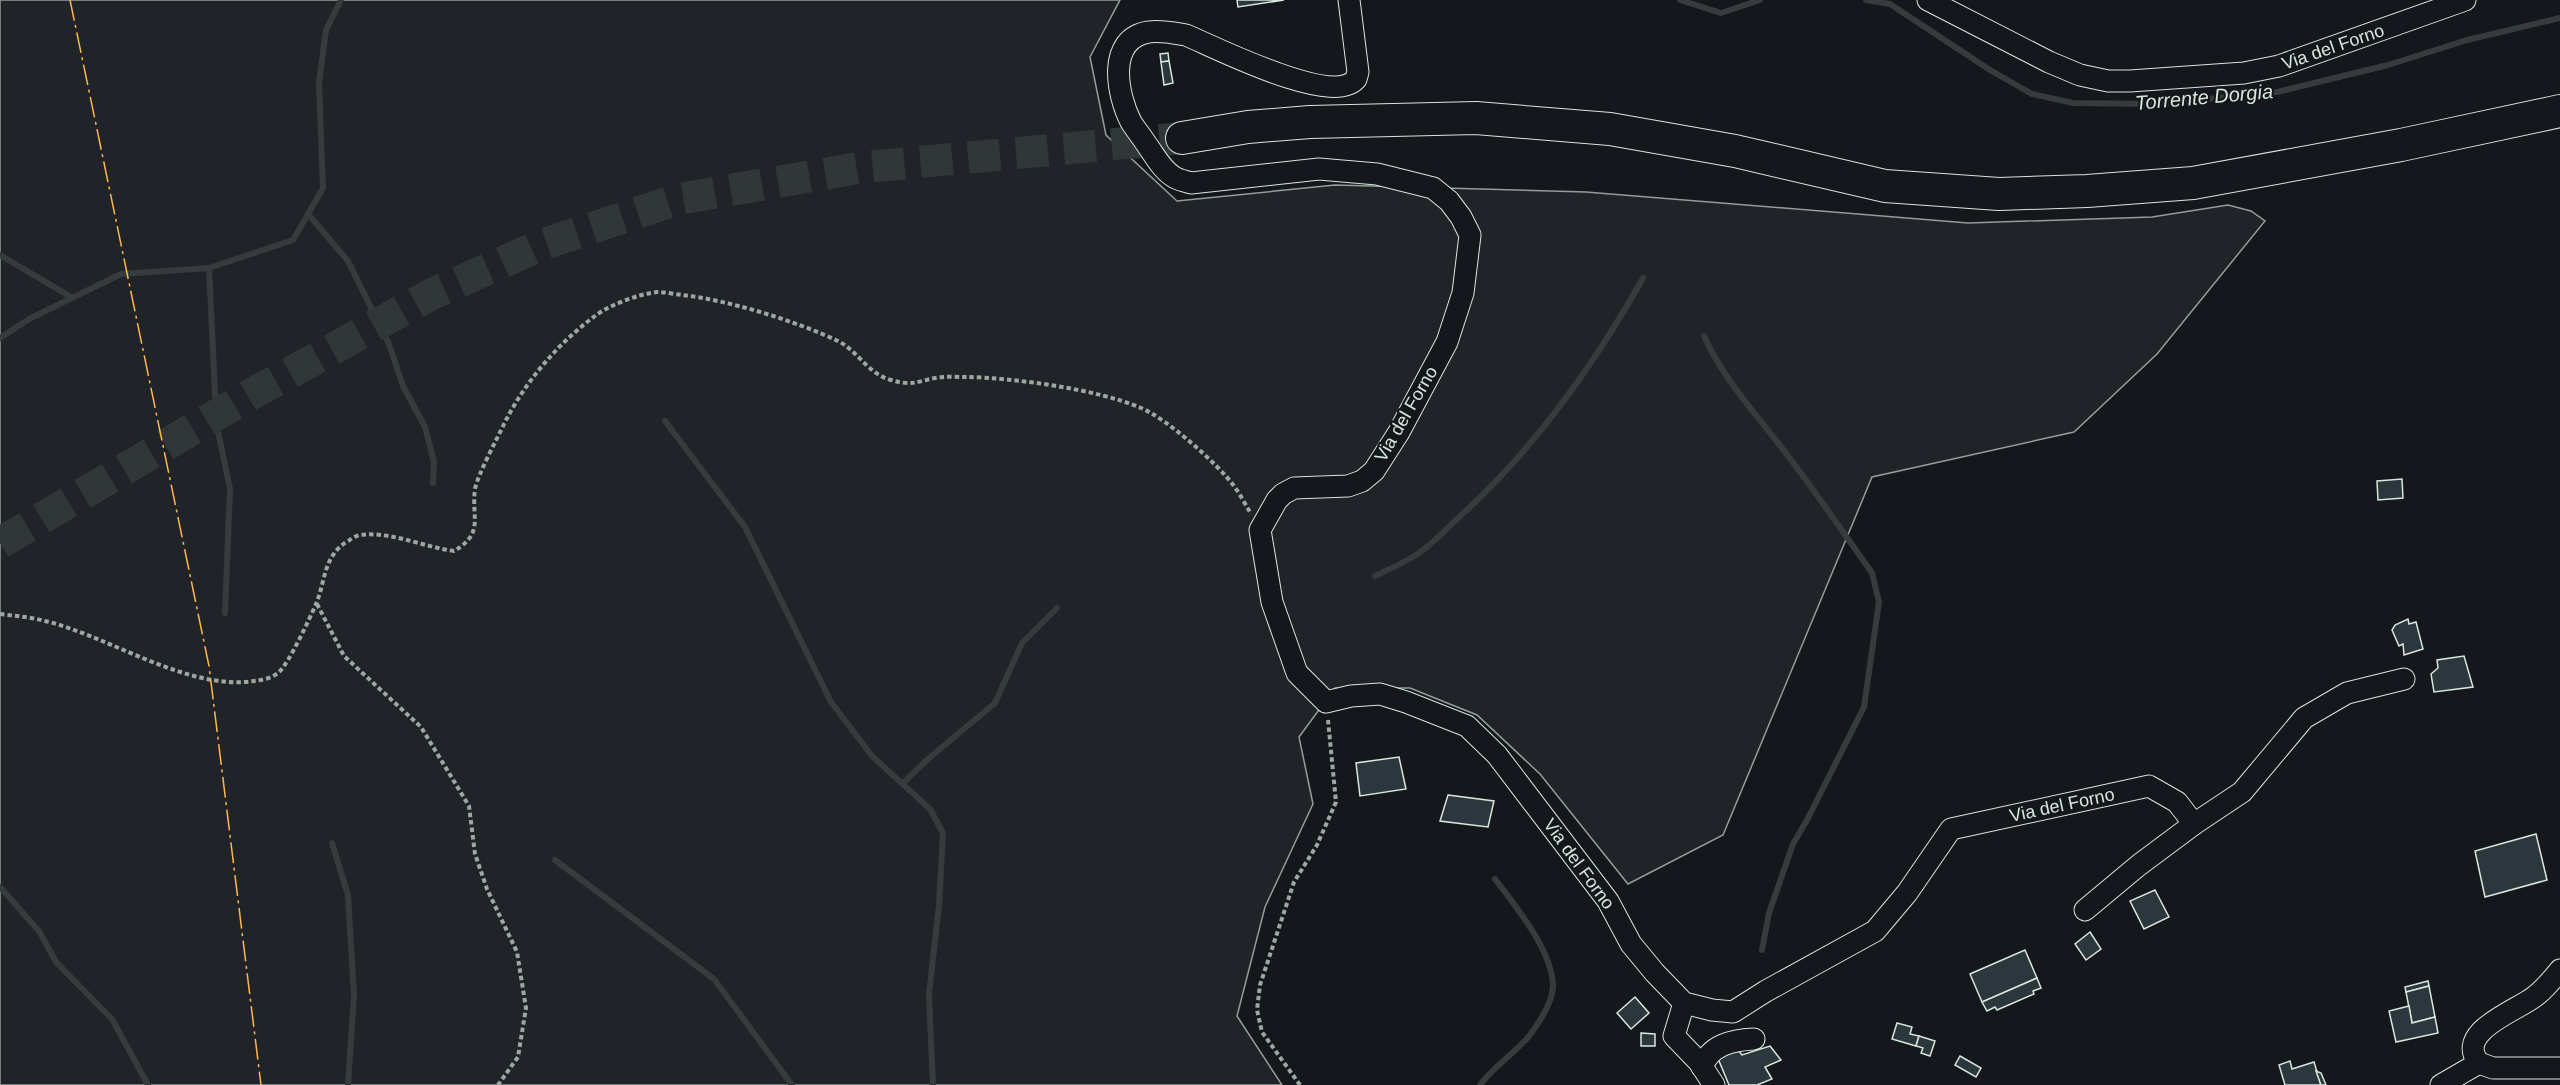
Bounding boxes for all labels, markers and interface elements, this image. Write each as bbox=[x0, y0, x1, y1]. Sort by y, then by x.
street label: Via del Forno bbox=[2279, 20, 2387, 74]
water label: Torrente Dorgia bbox=[2134, 80, 2274, 114]
street label: Via del Forno bbox=[1371, 363, 1441, 465]
street label: Via del Forno bbox=[2008, 784, 2116, 826]
street label: Via del Forno bbox=[1540, 815, 1618, 913]

